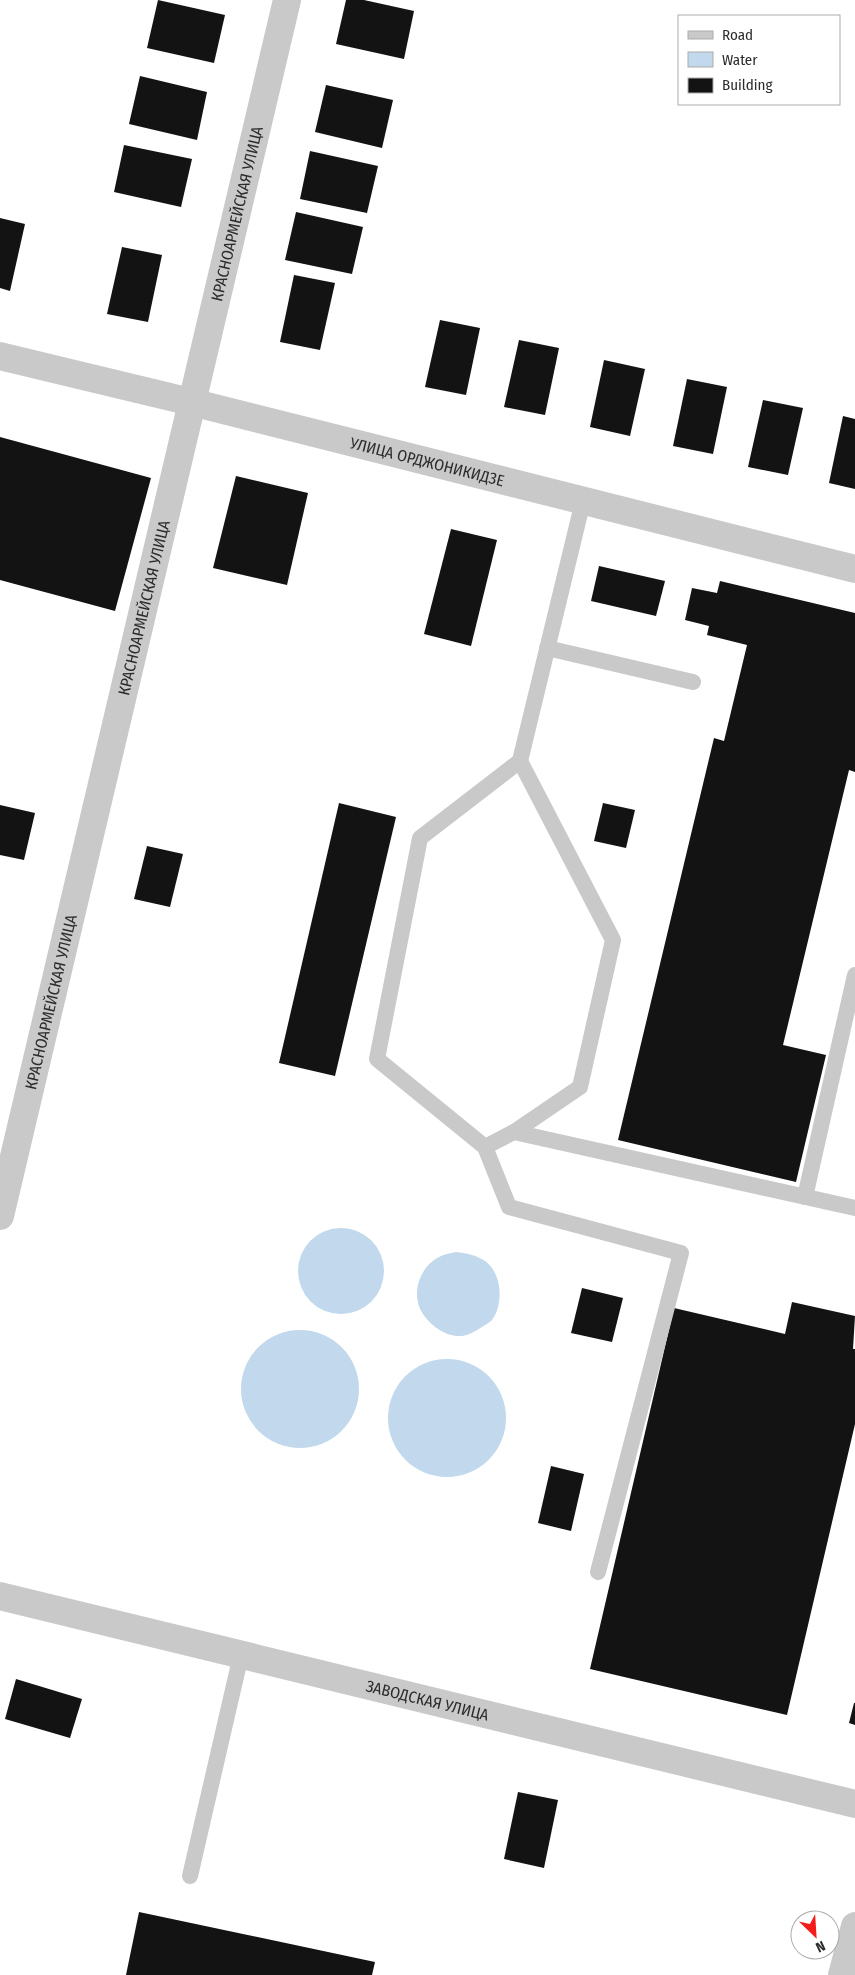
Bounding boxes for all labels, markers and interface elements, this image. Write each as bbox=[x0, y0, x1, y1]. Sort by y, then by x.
legend bbox=[678, 15, 840, 105]
text: Road bbox=[722, 26, 753, 44]
text: Water bbox=[722, 51, 758, 69]
text: Building bbox=[722, 76, 773, 94]
street label: КРАСНОАРМЕЙСКАЯ УЛИЦА bbox=[207, 124, 267, 303]
street label: УЛИЦА ОРДЖОНИКИДЗЕ bbox=[347, 433, 506, 490]
street label: КРАСНОАРМЕЙСКАЯ УЛИЦА bbox=[114, 518, 174, 697]
street label: КРАСНОАРМЕЙСКАЯ УЛИЦА bbox=[21, 912, 81, 1091]
street label: ЗАВОДСКАЯ УЛИЦА bbox=[364, 1676, 491, 1725]
north arrow bbox=[790, 1910, 840, 1960]
text: N bbox=[813, 1937, 828, 1956]

